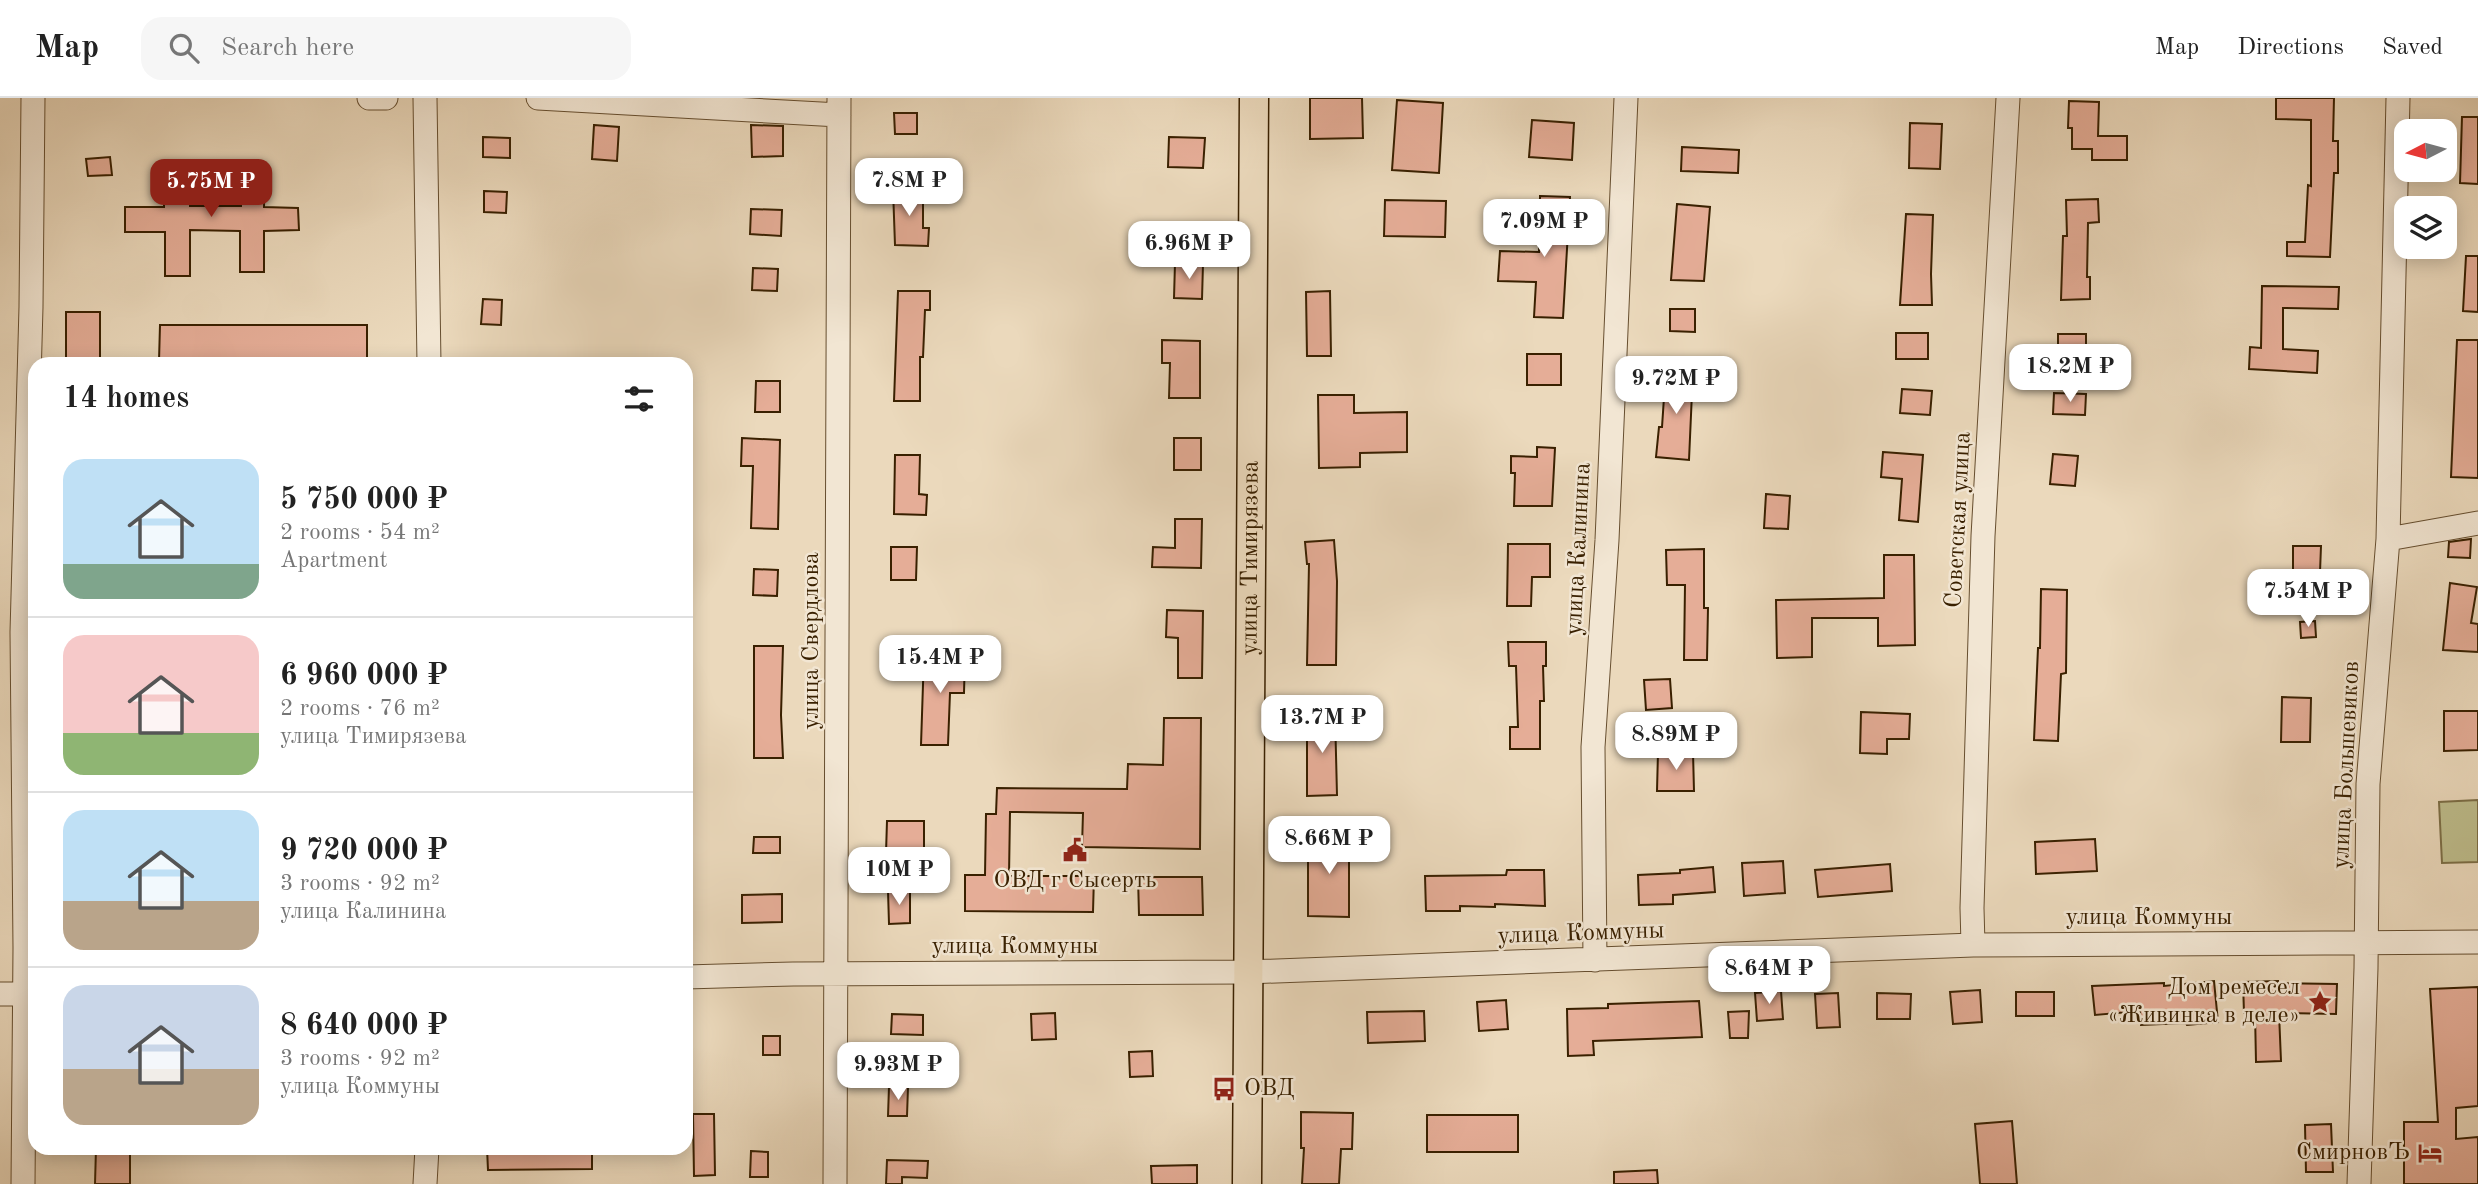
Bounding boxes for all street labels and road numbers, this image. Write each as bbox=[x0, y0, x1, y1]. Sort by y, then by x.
street label: Советская улица bbox=[1942, 431, 1976, 609]
street label: улица Тимирязева bbox=[1238, 460, 1264, 655]
street label: улица Калинина bbox=[1562, 462, 1596, 636]
street label: улица Свердлова bbox=[800, 552, 824, 730]
street label: улица Большевиков bbox=[2330, 660, 2364, 870]
street label: улица Коммуны bbox=[2066, 906, 2232, 930]
street label: улица Коммуны bbox=[1497, 919, 1665, 949]
street label: улица Коммуны bbox=[932, 935, 1098, 959]

